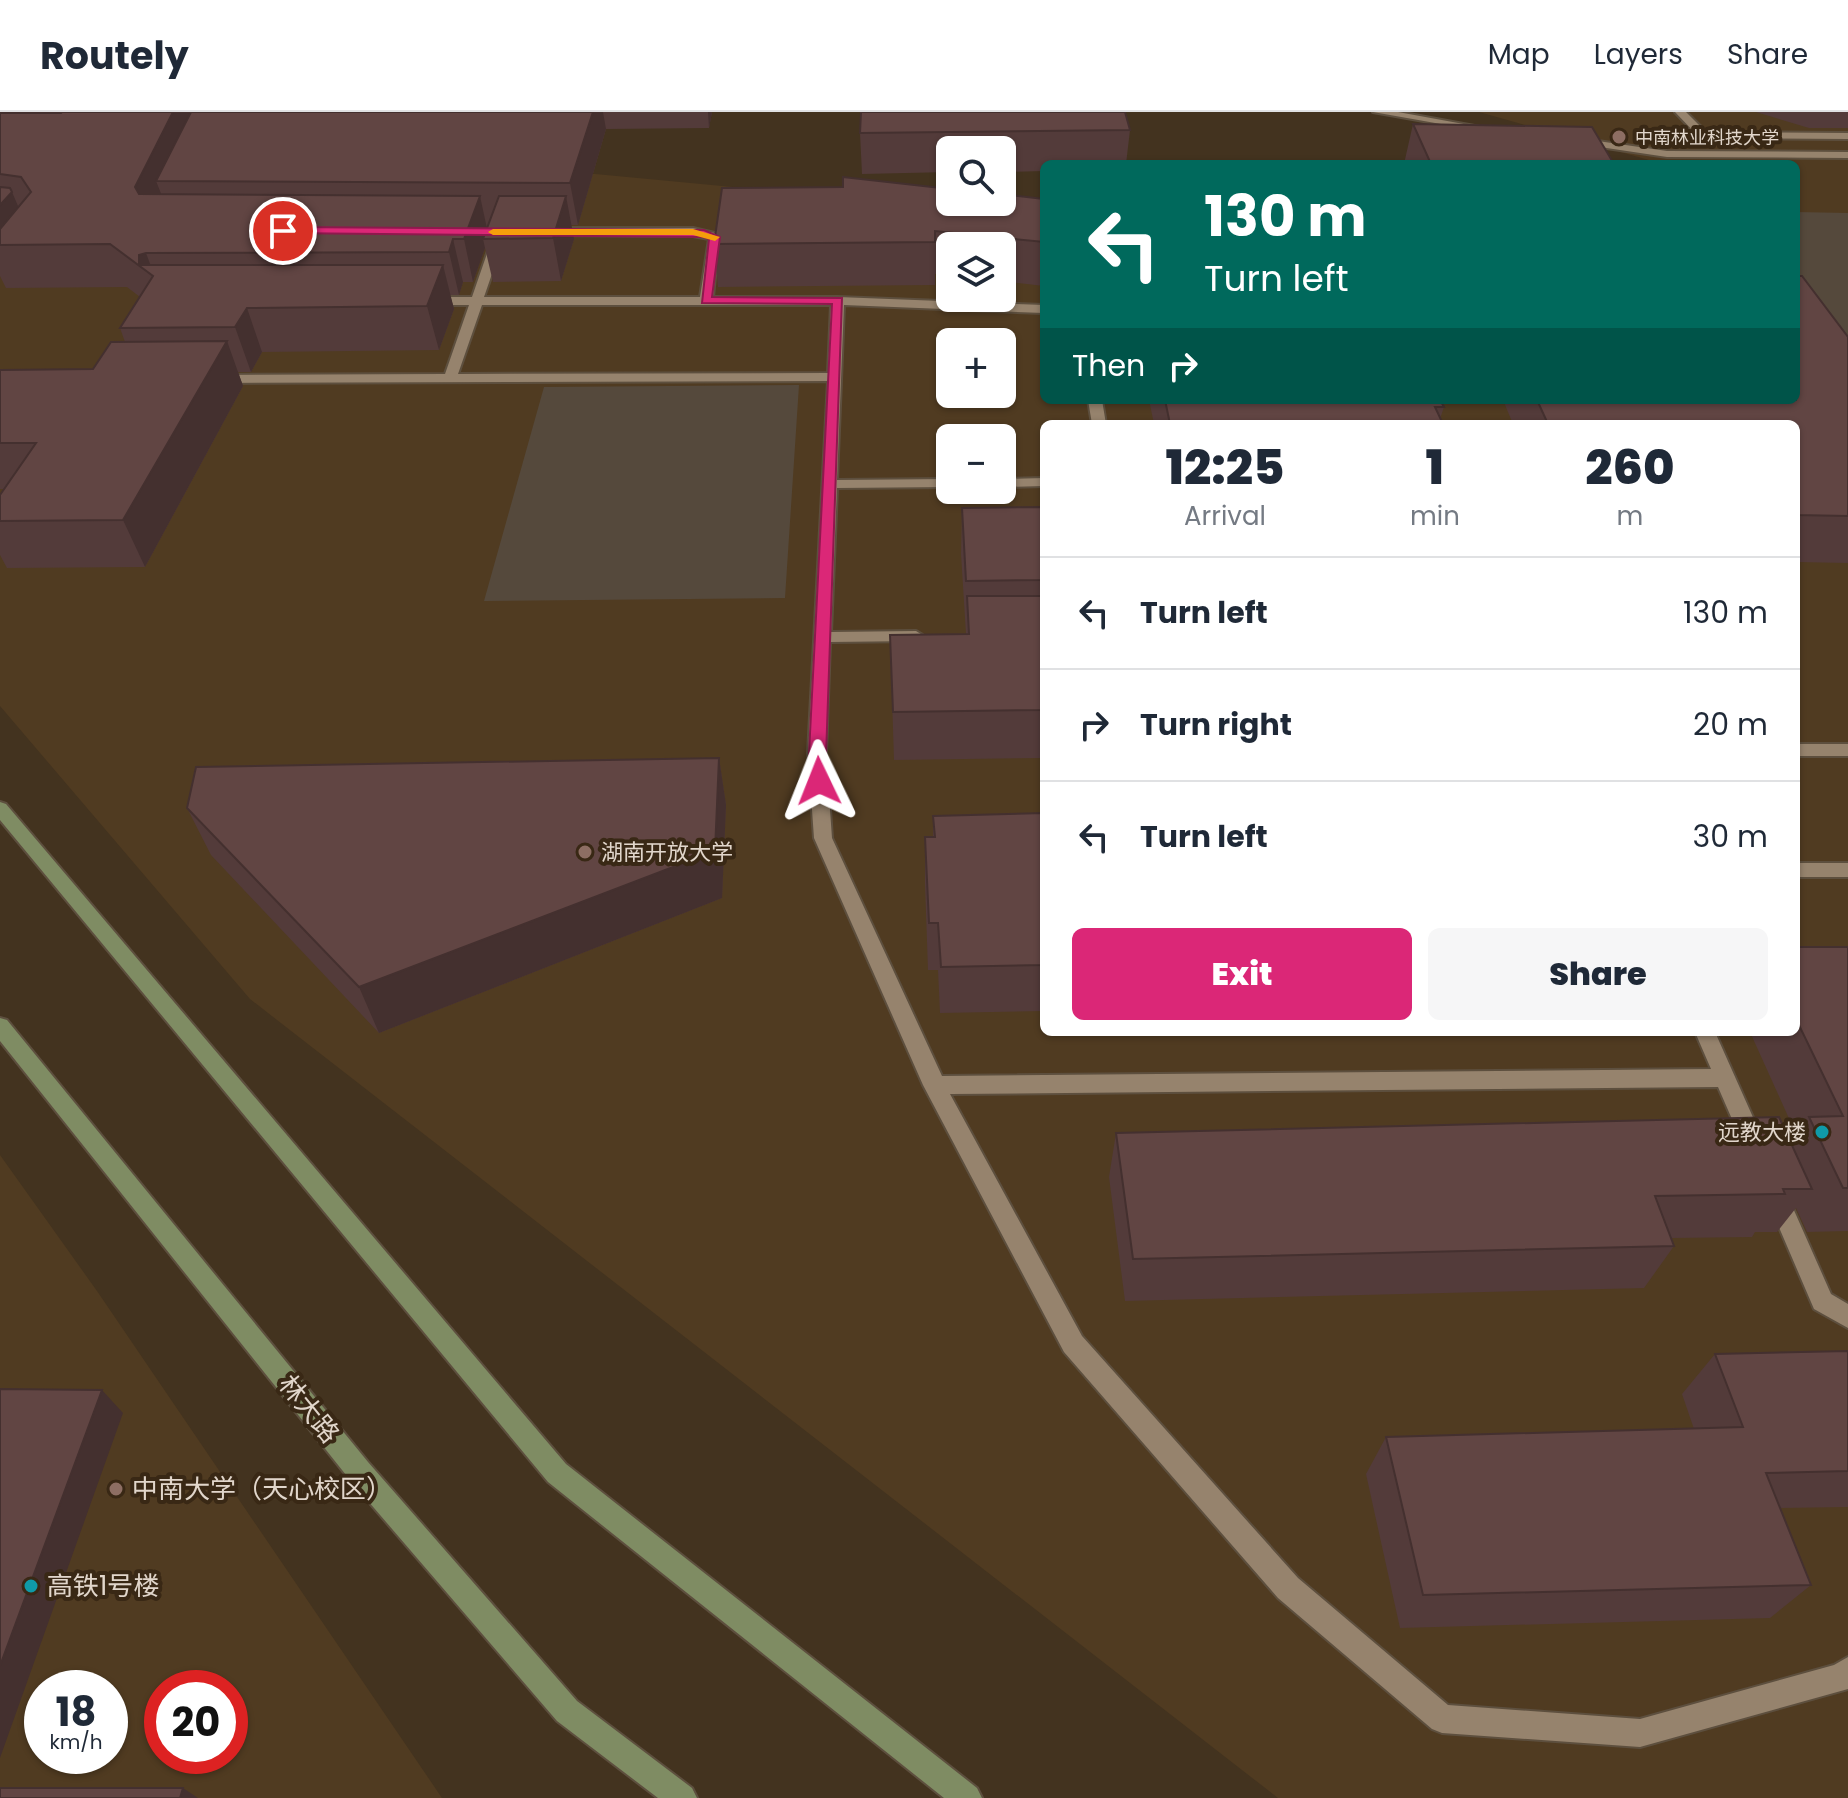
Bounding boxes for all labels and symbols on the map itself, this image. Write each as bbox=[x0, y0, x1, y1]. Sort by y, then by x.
place label: 中南林业科技大学 bbox=[1635, 125, 1779, 150]
marker: 中南林业科技大学 bbox=[1610, 128, 1628, 146]
pin bbox=[249, 197, 317, 265]
position arrow bbox=[777, 739, 861, 823]
place label: 湖南开放大学 bbox=[601, 837, 733, 868]
marker: 湖南开放大学 bbox=[576, 843, 594, 861]
place label: 远教大楼 bbox=[1718, 1117, 1806, 1148]
marker: 远教大楼 bbox=[1813, 1123, 1831, 1141]
street label: 林大路 bbox=[270, 1367, 348, 1451]
place label: 中南大学（天心校区） bbox=[132, 1471, 392, 1507]
marker: 中南大学（天心校区） bbox=[107, 1480, 125, 1498]
place label: 高铁1号楼 bbox=[47, 1568, 159, 1604]
marker: 高铁1号楼 bbox=[22, 1577, 40, 1595]
speed limit sign: 20 bbox=[144, 1670, 248, 1774]

